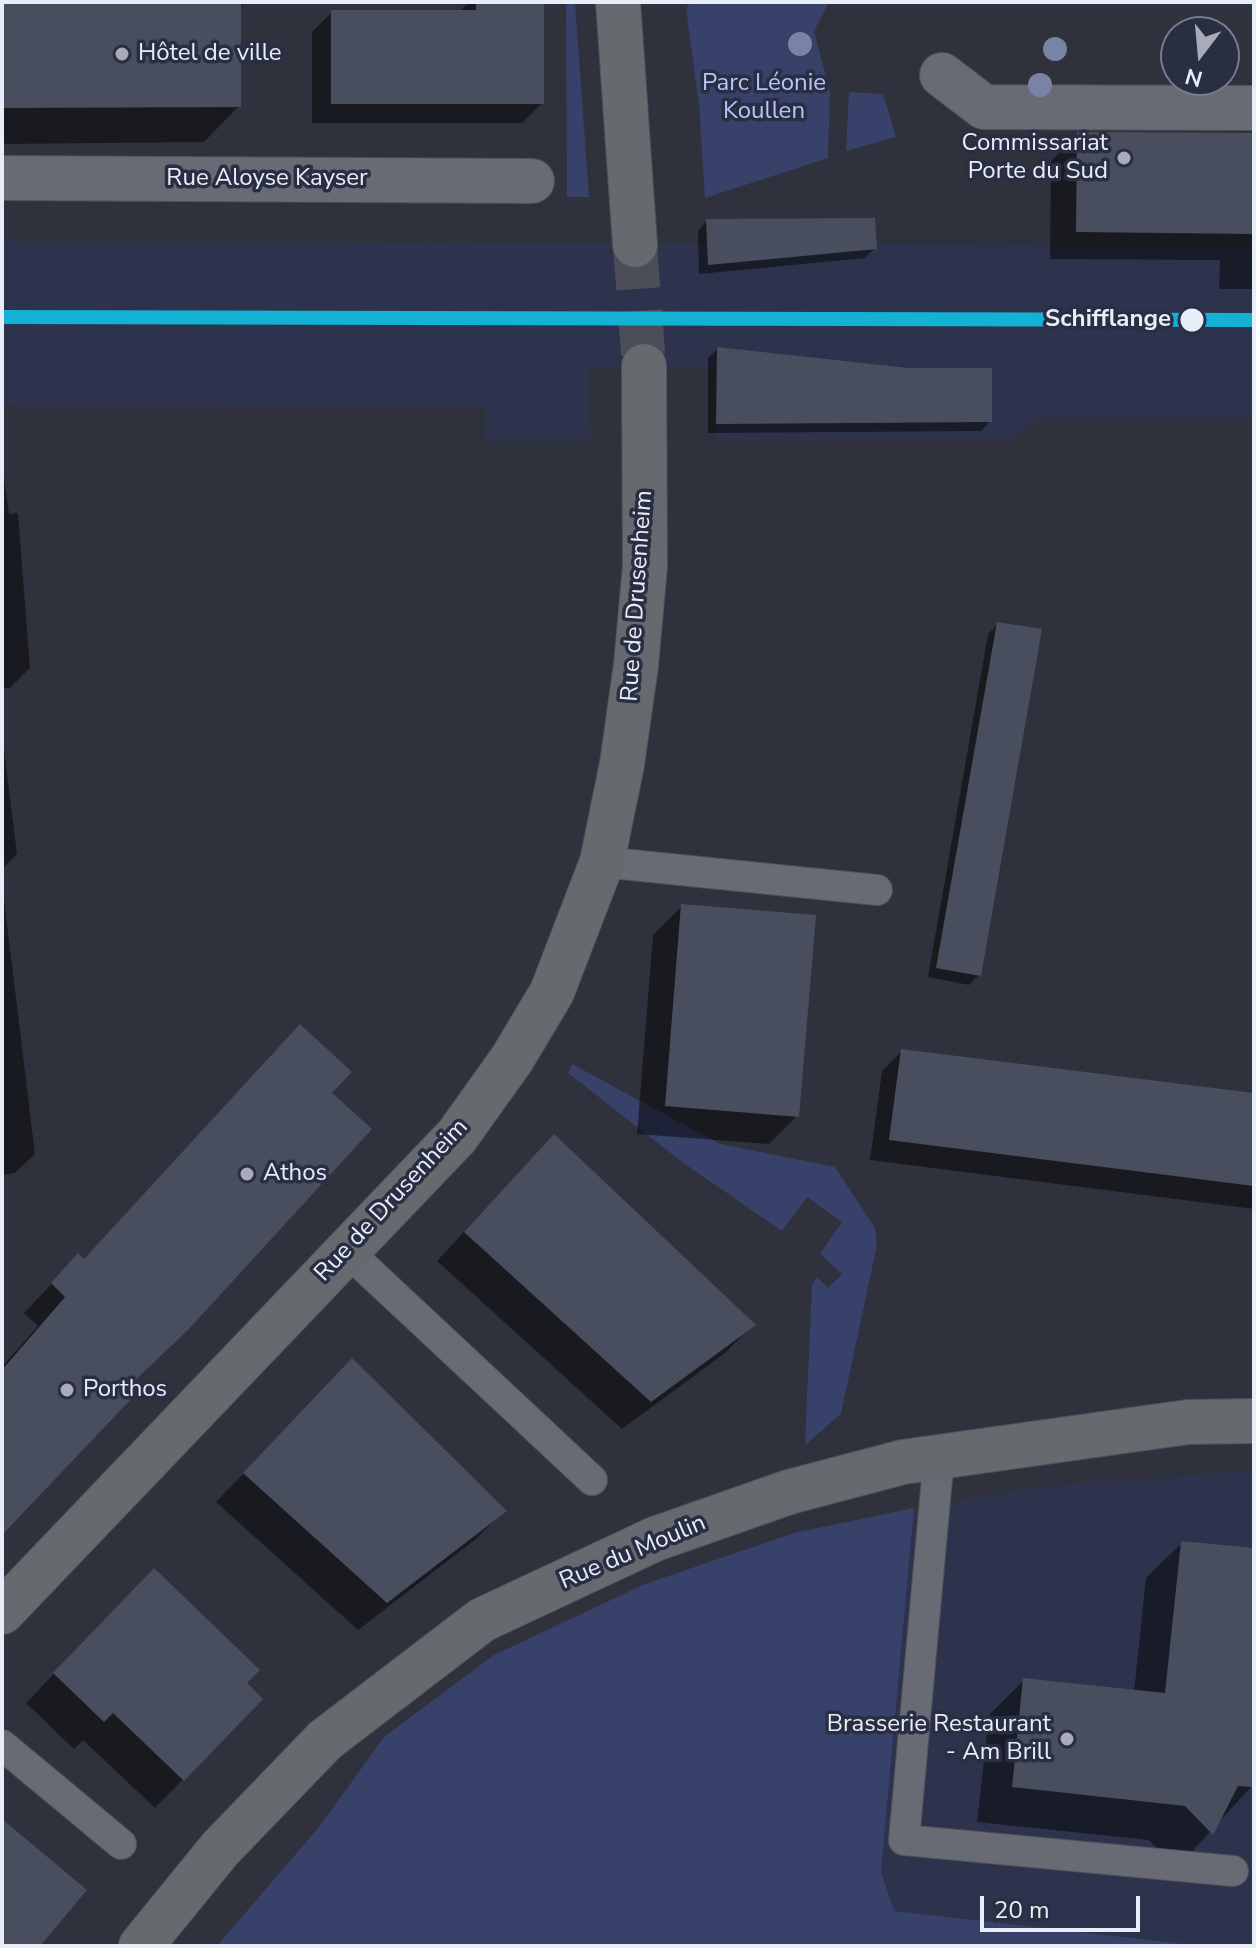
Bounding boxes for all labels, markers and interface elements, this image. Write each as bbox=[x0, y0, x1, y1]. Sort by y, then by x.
north arrow bbox=[1160, 16, 1240, 96]
place label: Hôtel de ville bbox=[138, 40, 282, 68]
marker: Hôtel de ville bbox=[113, 45, 131, 63]
text: N bbox=[1182, 60, 1206, 94]
park label: Parc Léonie Koullen bbox=[702, 70, 826, 126]
place label: Commissariat Porte du Sud bbox=[962, 130, 1108, 186]
marker: Commissariat Porte du Sud bbox=[1115, 149, 1133, 167]
street label: Rue Aloyse Kayser bbox=[166, 165, 368, 193]
place label: Schifflange bbox=[1045, 306, 1171, 334]
marker: Schifflange bbox=[1178, 306, 1206, 334]
street label: Rue de Drusenheim bbox=[616, 489, 660, 703]
street label: Rue de Drusenheim bbox=[309, 1114, 475, 1288]
place label: Athos bbox=[263, 1160, 327, 1188]
marker: Athos bbox=[238, 1165, 256, 1183]
place label: Porthos bbox=[83, 1376, 167, 1404]
marker: Porthos bbox=[58, 1381, 76, 1399]
street label: Rue du Moulin bbox=[556, 1509, 710, 1597]
place label: Brasserie Restaurant - Am Brill bbox=[827, 1711, 1051, 1767]
marker: Brasserie Restaurant - Am Brill bbox=[1058, 1730, 1076, 1748]
scale bar bbox=[984, 1880, 1144, 1930]
text: 20 m bbox=[994, 1894, 1050, 1926]

